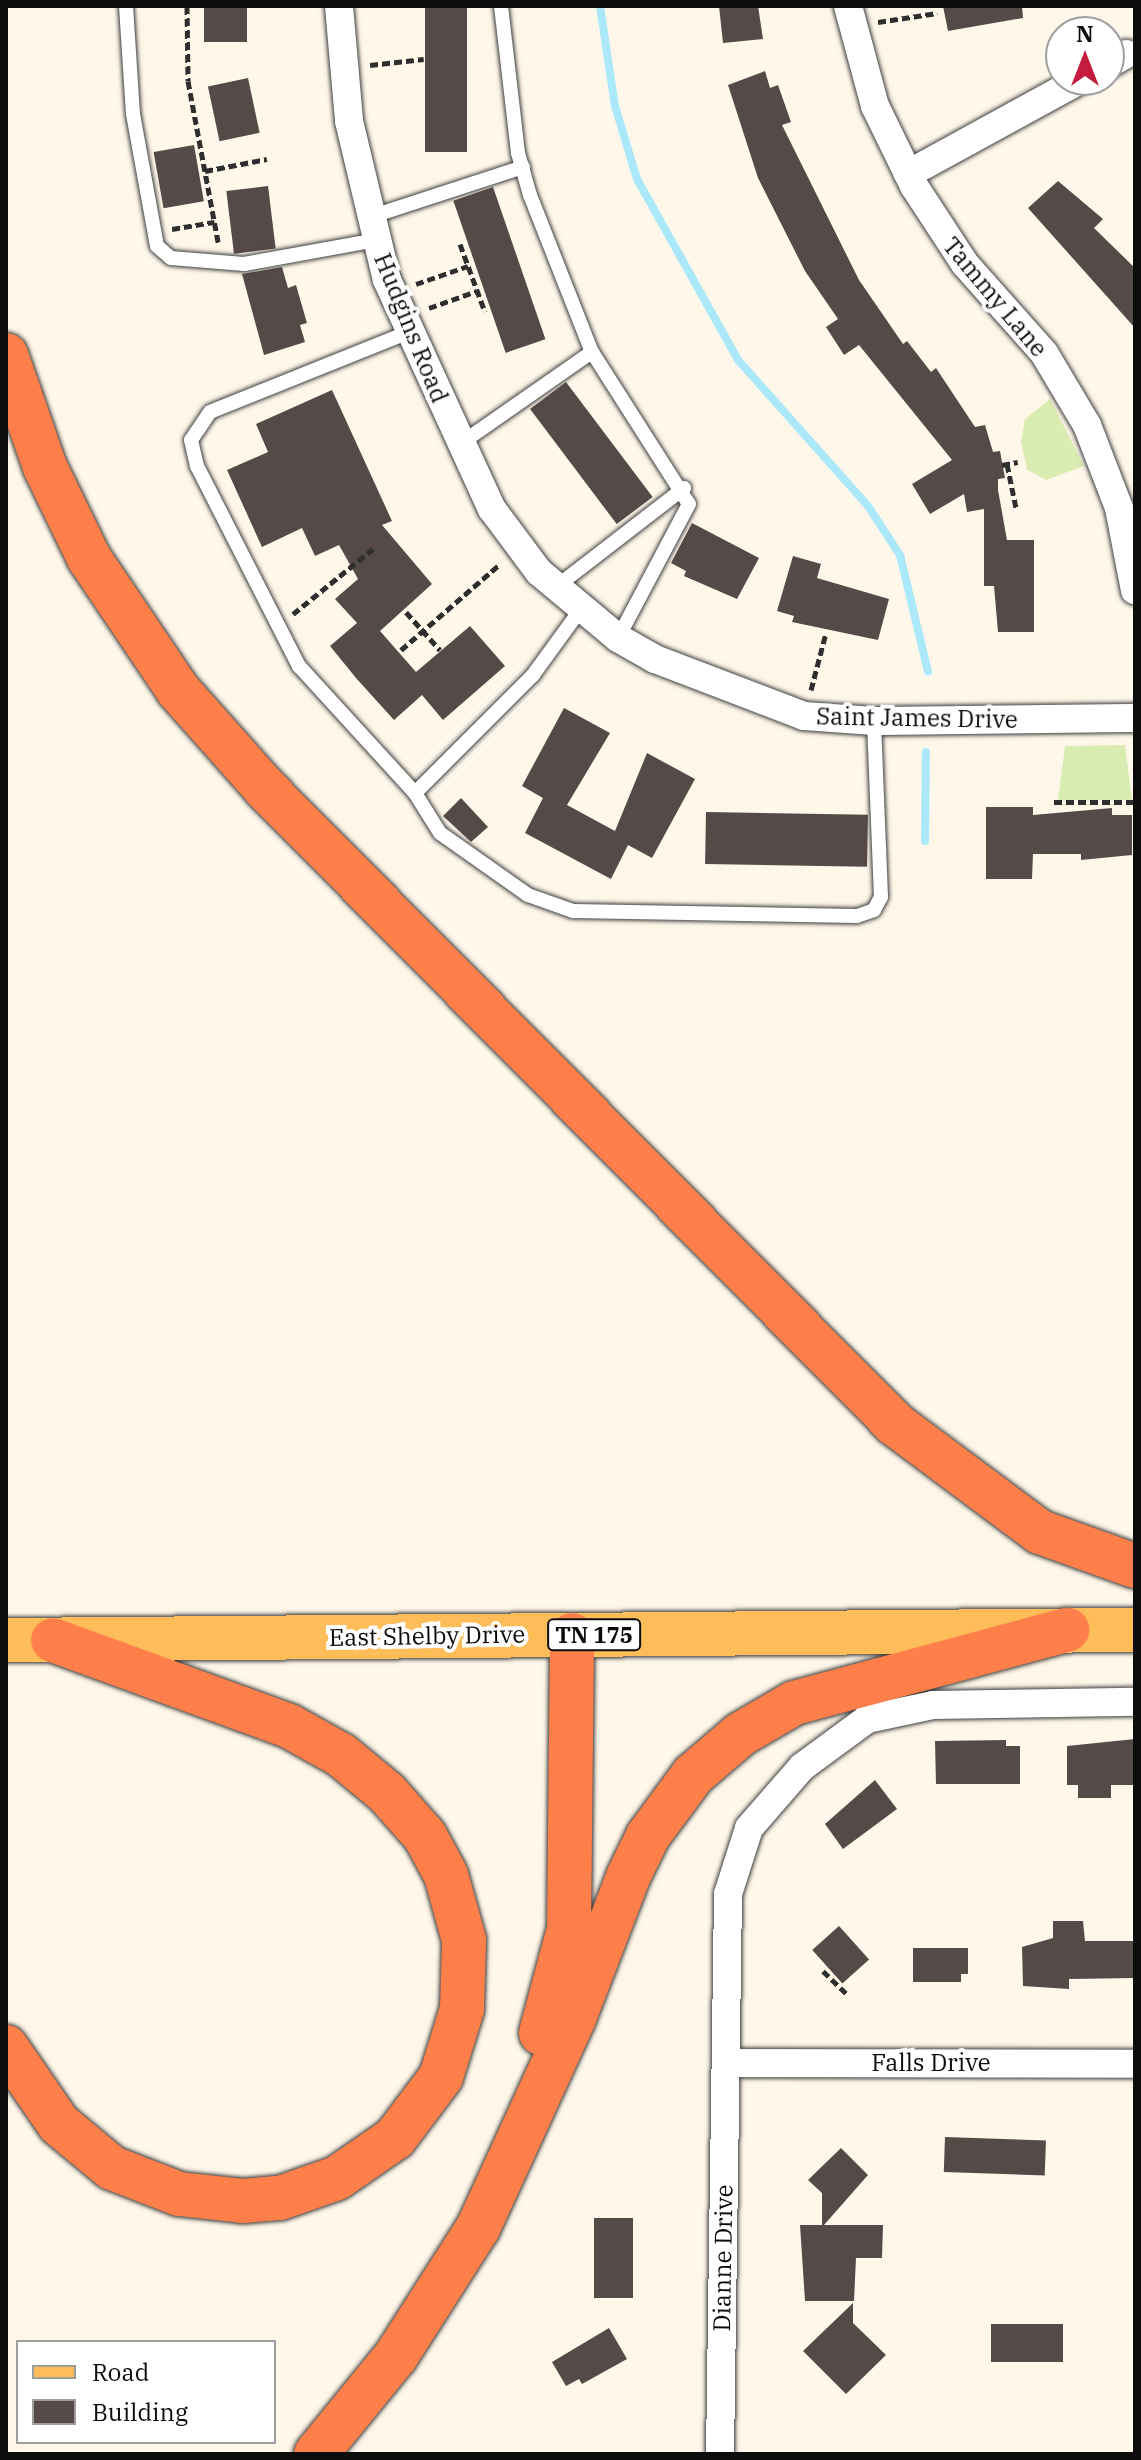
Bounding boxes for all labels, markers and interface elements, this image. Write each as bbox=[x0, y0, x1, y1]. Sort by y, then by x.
north arrow bbox=[1045, 16, 1125, 96]
text: N bbox=[1076, 19, 1094, 48]
street label: Tammy Lane bbox=[937, 231, 1053, 363]
street label: Hudgins Road bbox=[368, 249, 454, 407]
street label: Saint James Drive bbox=[816, 702, 1018, 734]
road number: TN 175 bbox=[546, 1617, 642, 1653]
street label: East Shelby Drive bbox=[329, 1620, 525, 1652]
street label: Falls Drive bbox=[871, 2049, 991, 2077]
street label: Dianne Drive bbox=[707, 2184, 739, 2332]
legend bbox=[16, 2340, 276, 2444]
text: Road bbox=[92, 2356, 149, 2388]
text: Building bbox=[92, 2396, 188, 2428]

